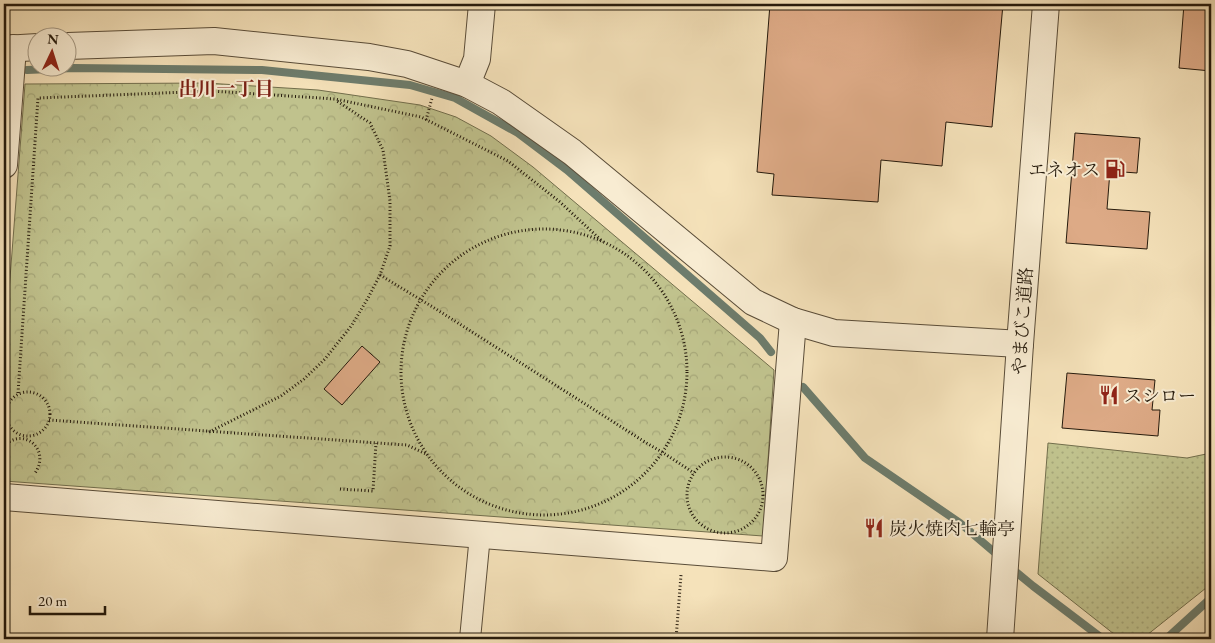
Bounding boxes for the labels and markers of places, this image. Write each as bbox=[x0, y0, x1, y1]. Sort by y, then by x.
place label: エネオス bbox=[1028, 158, 1100, 181]
fuel station icon: エネオス bbox=[1104, 158, 1126, 180]
restaurant icon: スシロー bbox=[1098, 384, 1120, 406]
place label: スシロー bbox=[1124, 384, 1196, 407]
restaurant icon: 炭火焼肉七輪亭 bbox=[863, 517, 885, 539]
place label: 炭火焼肉七輪亭 bbox=[889, 517, 1015, 540]

